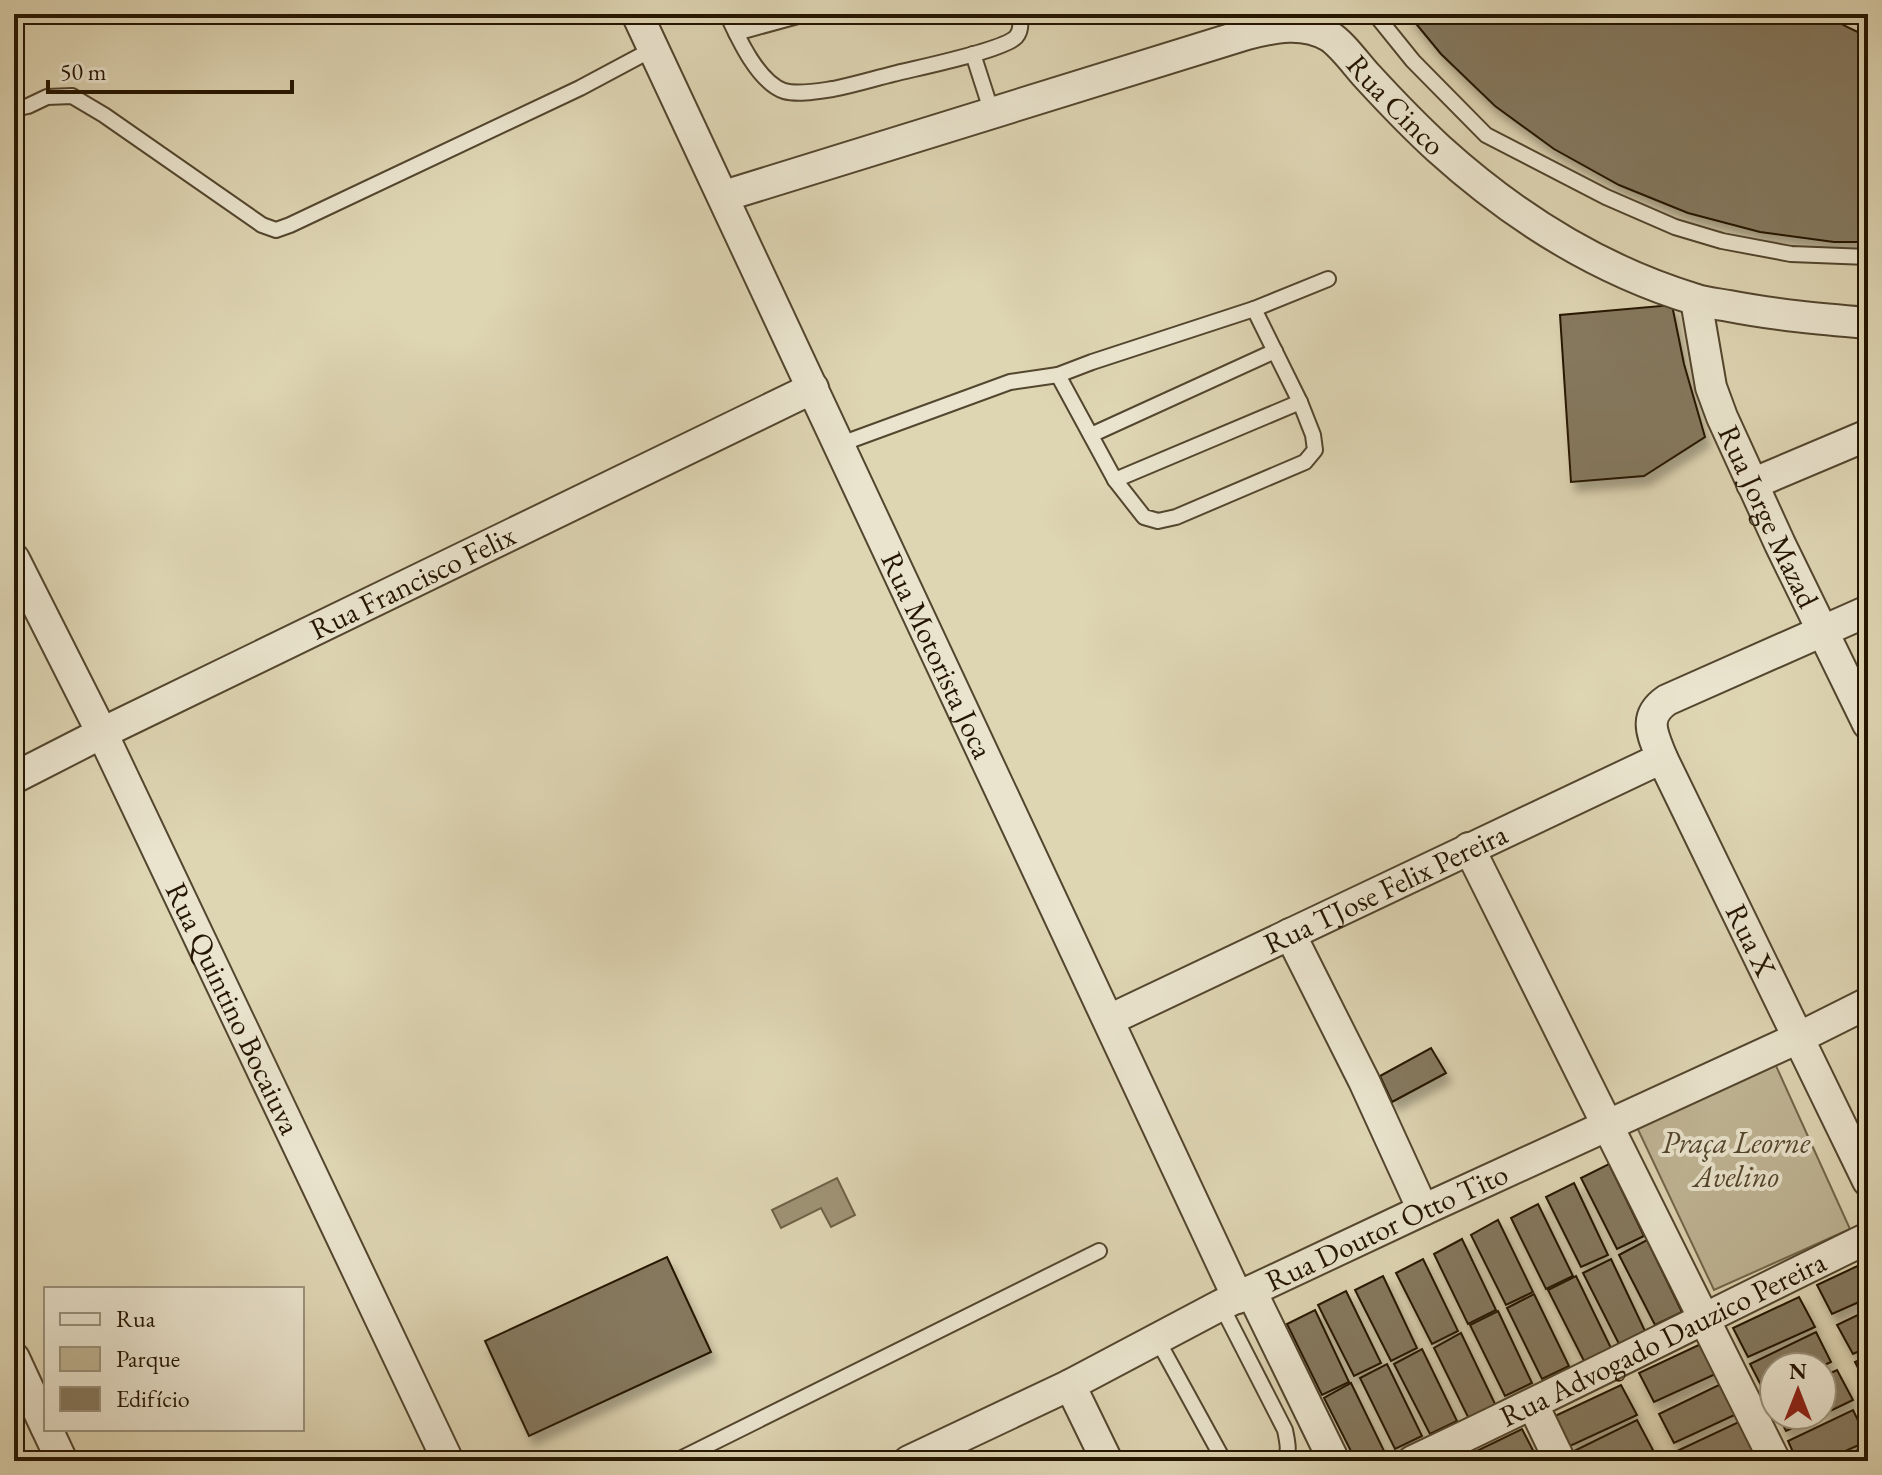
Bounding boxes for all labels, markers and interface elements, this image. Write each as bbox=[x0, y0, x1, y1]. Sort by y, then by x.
scale bar bbox=[48, 44, 292, 94]
street label: Rua Cinco bbox=[1338, 46, 1454, 164]
text: 50 m bbox=[60, 56, 107, 87]
street label: Rua Jorge Mazad bbox=[1709, 419, 1829, 615]
street label: Rua Francisco Felix bbox=[303, 515, 522, 648]
street label: Rua Motorista Joca bbox=[872, 545, 1003, 765]
street label: Rua TJose Felix Pereira bbox=[1257, 814, 1514, 963]
street label: Rua Quintino Bocaiuva bbox=[157, 876, 310, 1141]
street label: Rua X bbox=[1717, 897, 1785, 983]
park label: Praça Leorne Avelino bbox=[1662, 1123, 1811, 1196]
street label: Rua Doutor Otto Tito bbox=[1259, 1154, 1514, 1300]
street label: Rua Advogado Dauzico Pereira bbox=[1493, 1242, 1832, 1436]
legend bbox=[44, 1287, 304, 1431]
text: Rua bbox=[116, 1303, 156, 1334]
text: Parque bbox=[116, 1343, 180, 1374]
north arrow bbox=[1758, 1351, 1838, 1431]
text: N bbox=[1789, 1357, 1807, 1386]
text: Edifício bbox=[116, 1383, 190, 1414]

